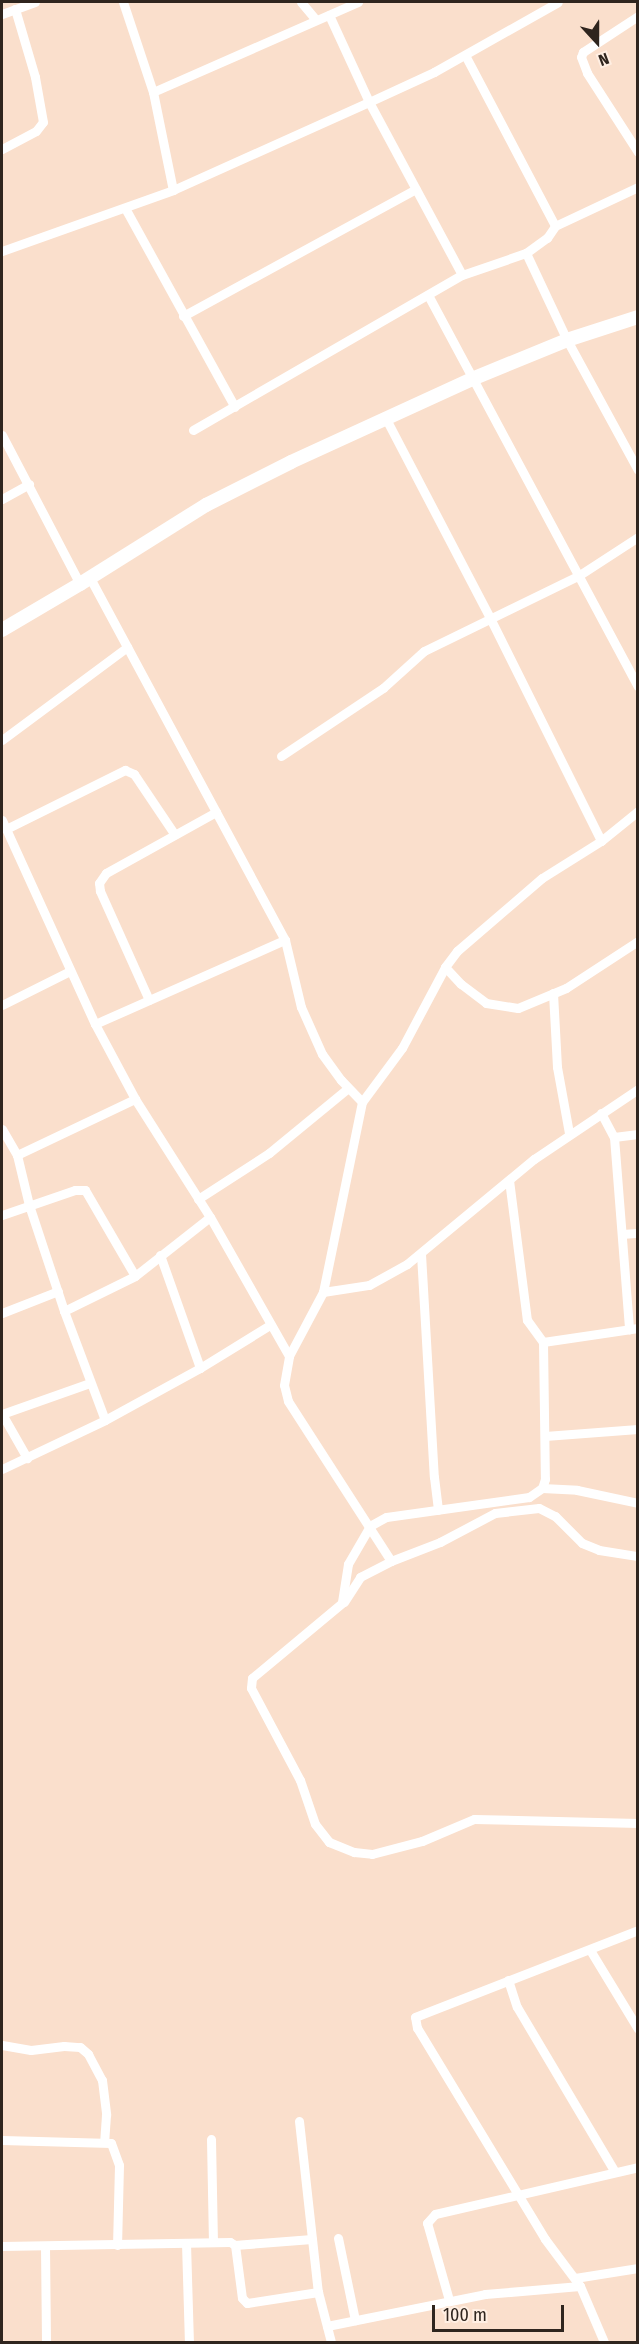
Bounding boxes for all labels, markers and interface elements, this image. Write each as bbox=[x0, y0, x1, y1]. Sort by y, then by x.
north arrow bbox=[567, 12, 627, 72]
text: N bbox=[596, 49, 612, 70]
scale bar bbox=[435, 2293, 567, 2331]
text: 100 m bbox=[443, 2304, 487, 2326]

